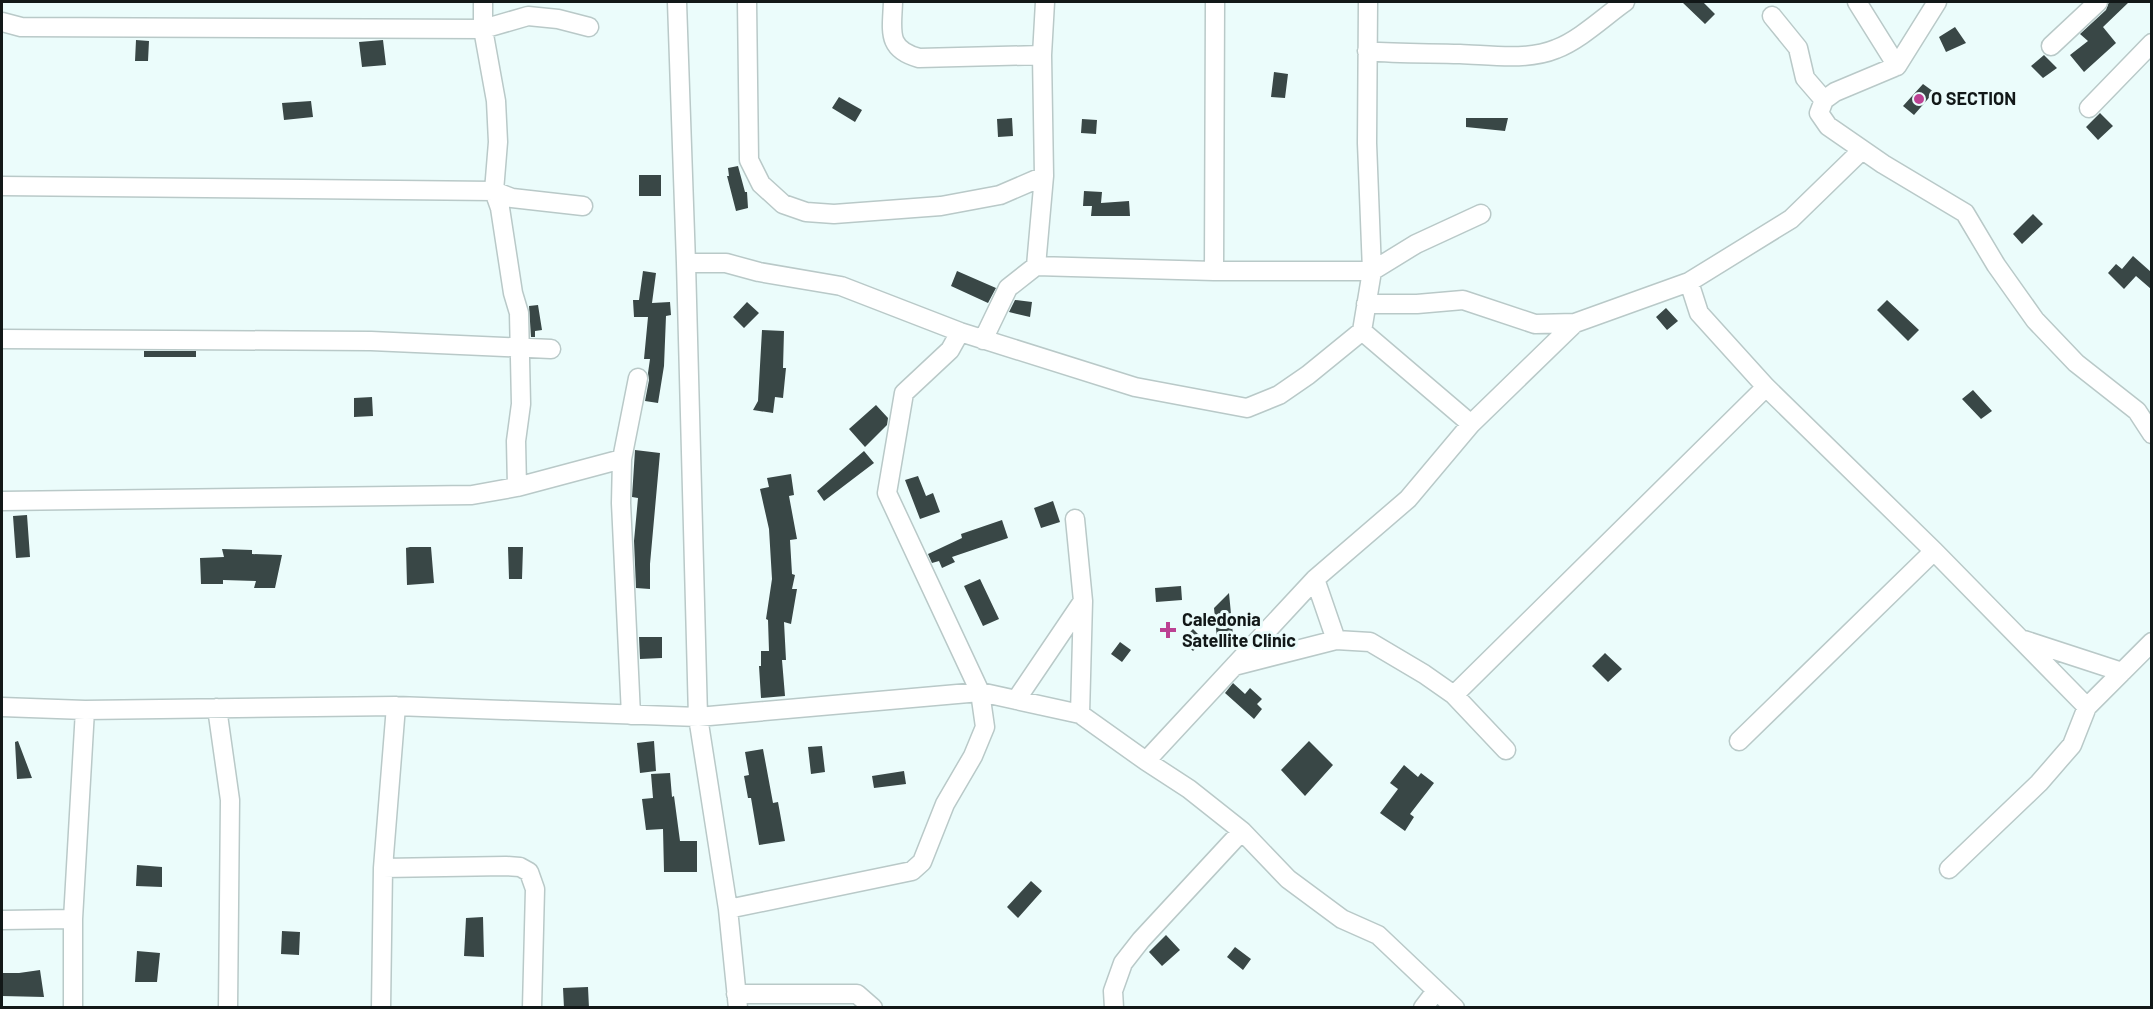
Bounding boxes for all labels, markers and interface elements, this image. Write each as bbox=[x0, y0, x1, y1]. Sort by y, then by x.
place label: O SECTION bbox=[1931, 87, 2016, 109]
marker: O SECTION bbox=[1912, 92, 1926, 106]
place label: Caledonia Satellite Clinic bbox=[1182, 608, 1296, 651]
marker: Caledonia Satellite Clinic bbox=[1159, 621, 1177, 639]

